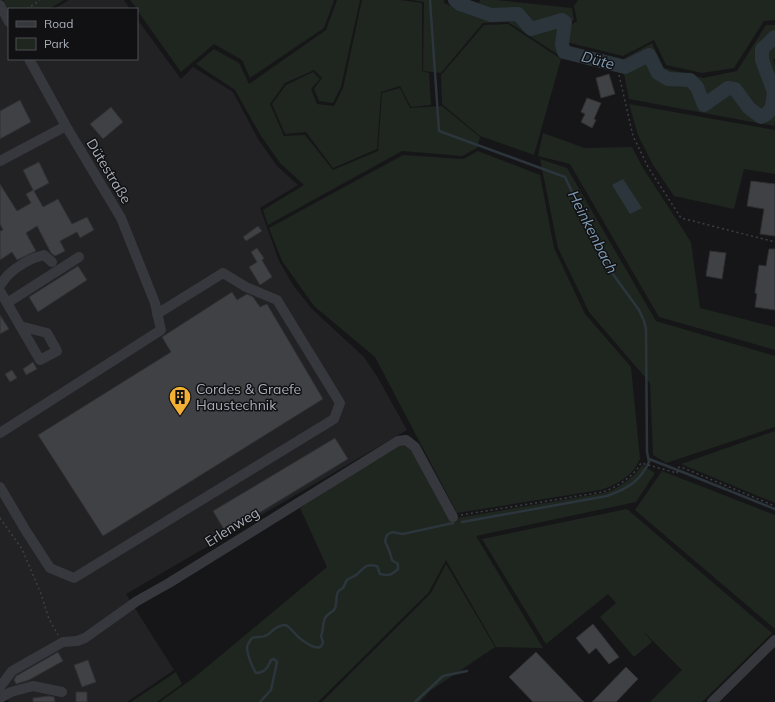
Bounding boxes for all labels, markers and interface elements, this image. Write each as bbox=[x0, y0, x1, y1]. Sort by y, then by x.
legend bbox=[8, 8, 138, 60]
text: Road bbox=[44, 16, 73, 31]
text: Park bbox=[44, 36, 70, 51]
water label: Düte bbox=[580, 47, 616, 73]
street label: Dütestraße bbox=[83, 135, 135, 207]
water label: Heinkenbach bbox=[564, 187, 622, 277]
place label: Cordes & Graefe Haustechnik bbox=[196, 380, 301, 414]
building icon: Cordes & Graefe Haustechnik bbox=[167, 384, 193, 417]
street label: Erlenweg bbox=[202, 503, 262, 551]

